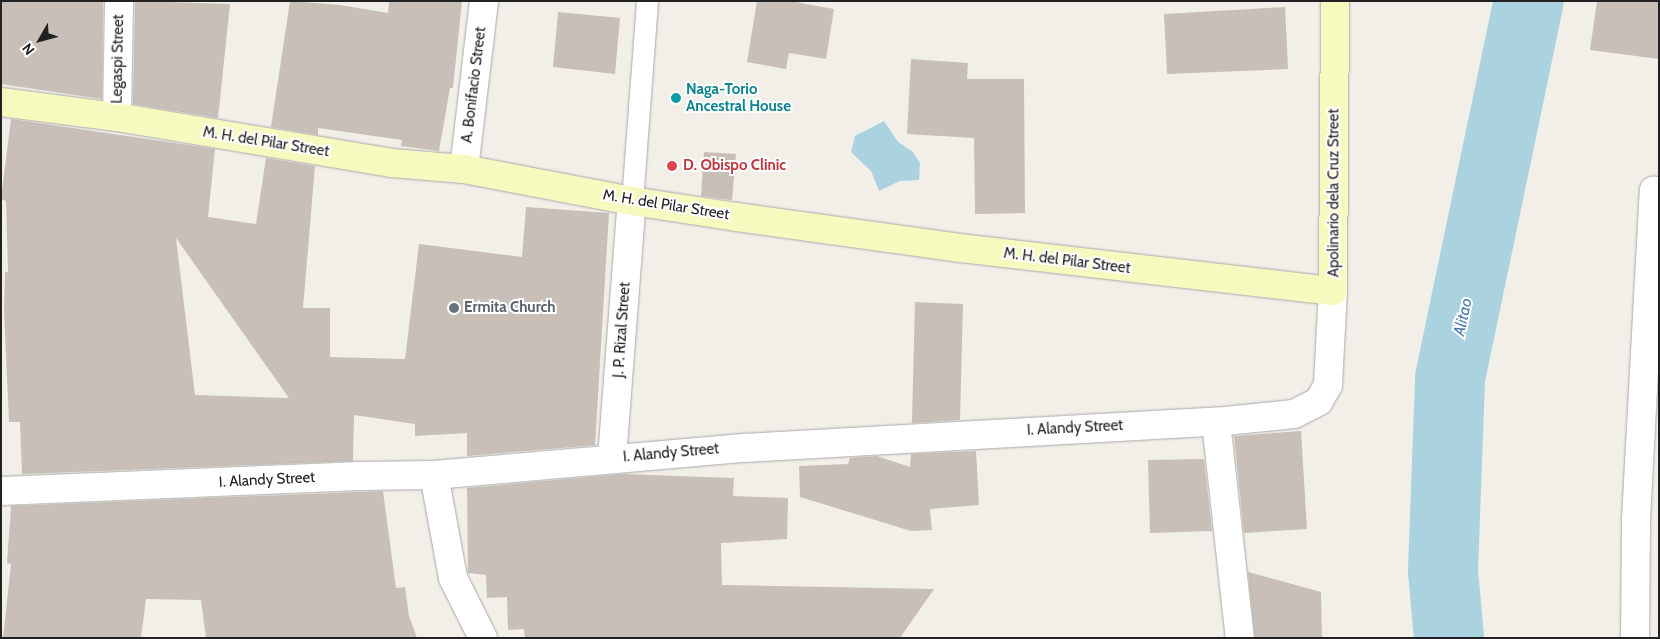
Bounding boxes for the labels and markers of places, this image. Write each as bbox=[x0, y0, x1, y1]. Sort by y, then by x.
place label: Naga-Torio Ancestral House bbox=[686, 80, 791, 115]
marker: Naga-Torio Ancestral House bbox=[670, 92, 682, 104]
place label: D. Obispo Clinic bbox=[683, 157, 786, 175]
marker: D. Obispo Clinic bbox=[665, 159, 679, 173]
place label: Ermita Church bbox=[464, 299, 556, 317]
marker: Ermita Church bbox=[448, 302, 460, 314]

